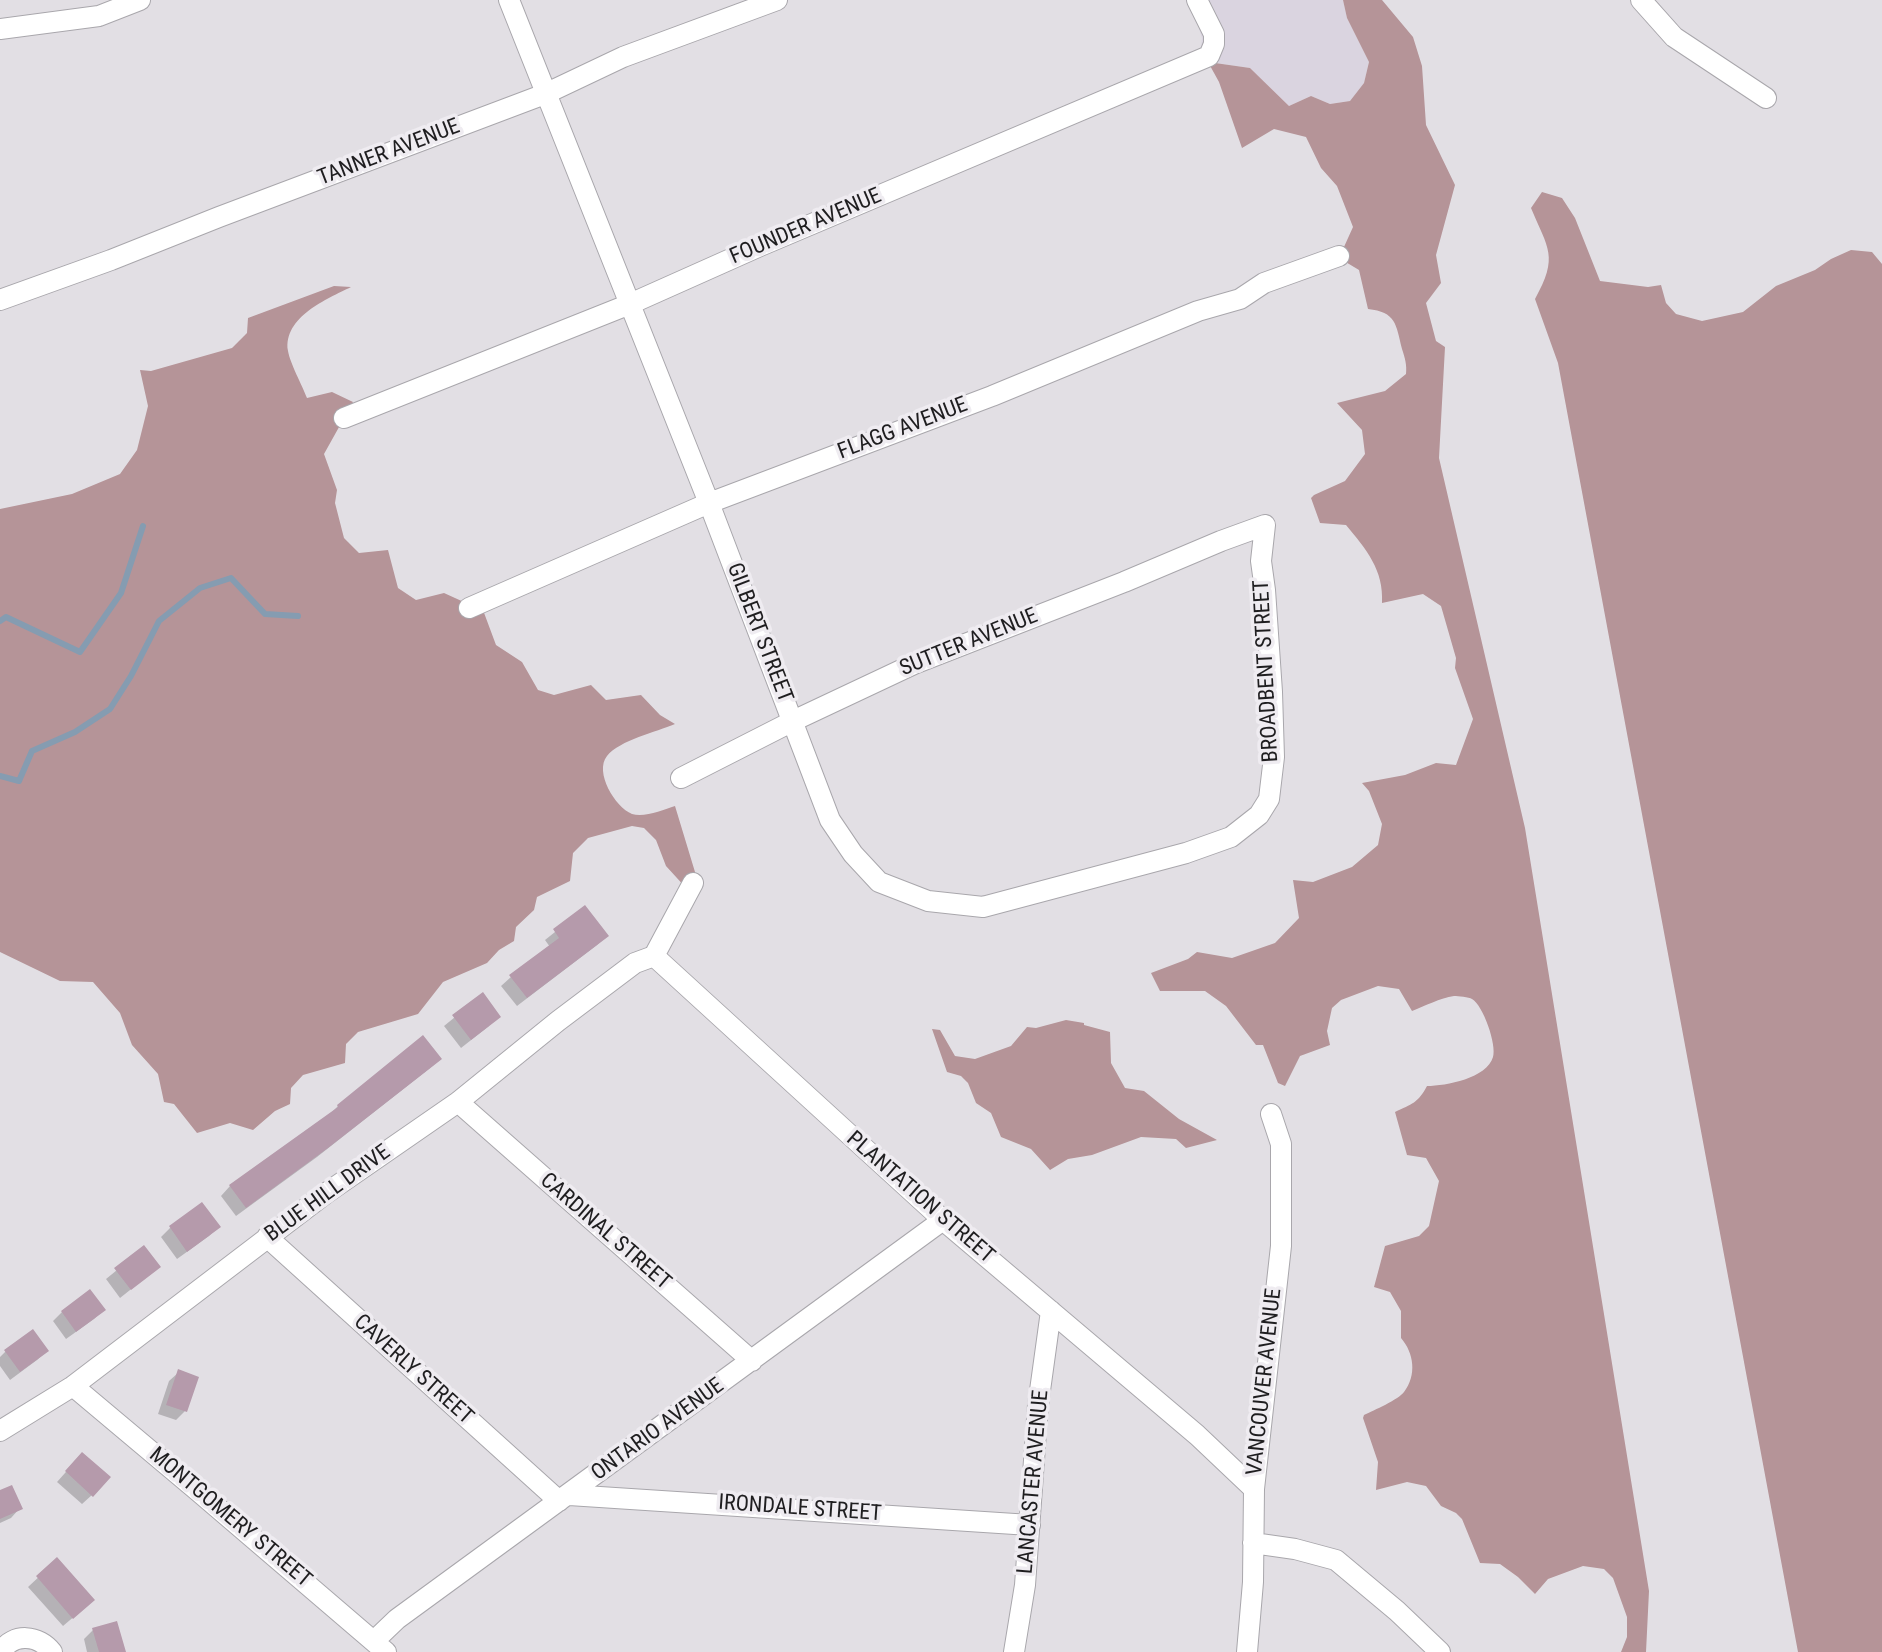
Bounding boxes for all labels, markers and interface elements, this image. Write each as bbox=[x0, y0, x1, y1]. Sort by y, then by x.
street label: TANNER AVENUE bbox=[314, 114, 464, 192]
street label: FOUNDER AVENUE bbox=[726, 183, 886, 271]
street label: FLAGG AVENUE bbox=[834, 392, 972, 466]
street label: GILBERT STREET bbox=[720, 560, 798, 706]
street label: BROADBENT STREET bbox=[1249, 579, 1285, 763]
street label: SUTTER AVENUE bbox=[896, 603, 1042, 683]
street label: PLANTATION STREET bbox=[841, 1126, 999, 1270]
street label: BLUE HILL DRIVE bbox=[260, 1140, 396, 1248]
street label: CARDINAL STREET bbox=[534, 1168, 676, 1296]
street label: VANCOUVER AVENUE bbox=[1242, 1287, 1288, 1477]
street label: CAVERLY STREET bbox=[348, 1309, 478, 1431]
street label: ONTARIO AVENUE bbox=[587, 1373, 729, 1487]
street label: LANCASTER AVENUE bbox=[1013, 1389, 1055, 1575]
street label: MONTGOMERY STREET bbox=[143, 1442, 317, 1594]
street label: IRONDALE STREET bbox=[717, 1490, 883, 1528]

